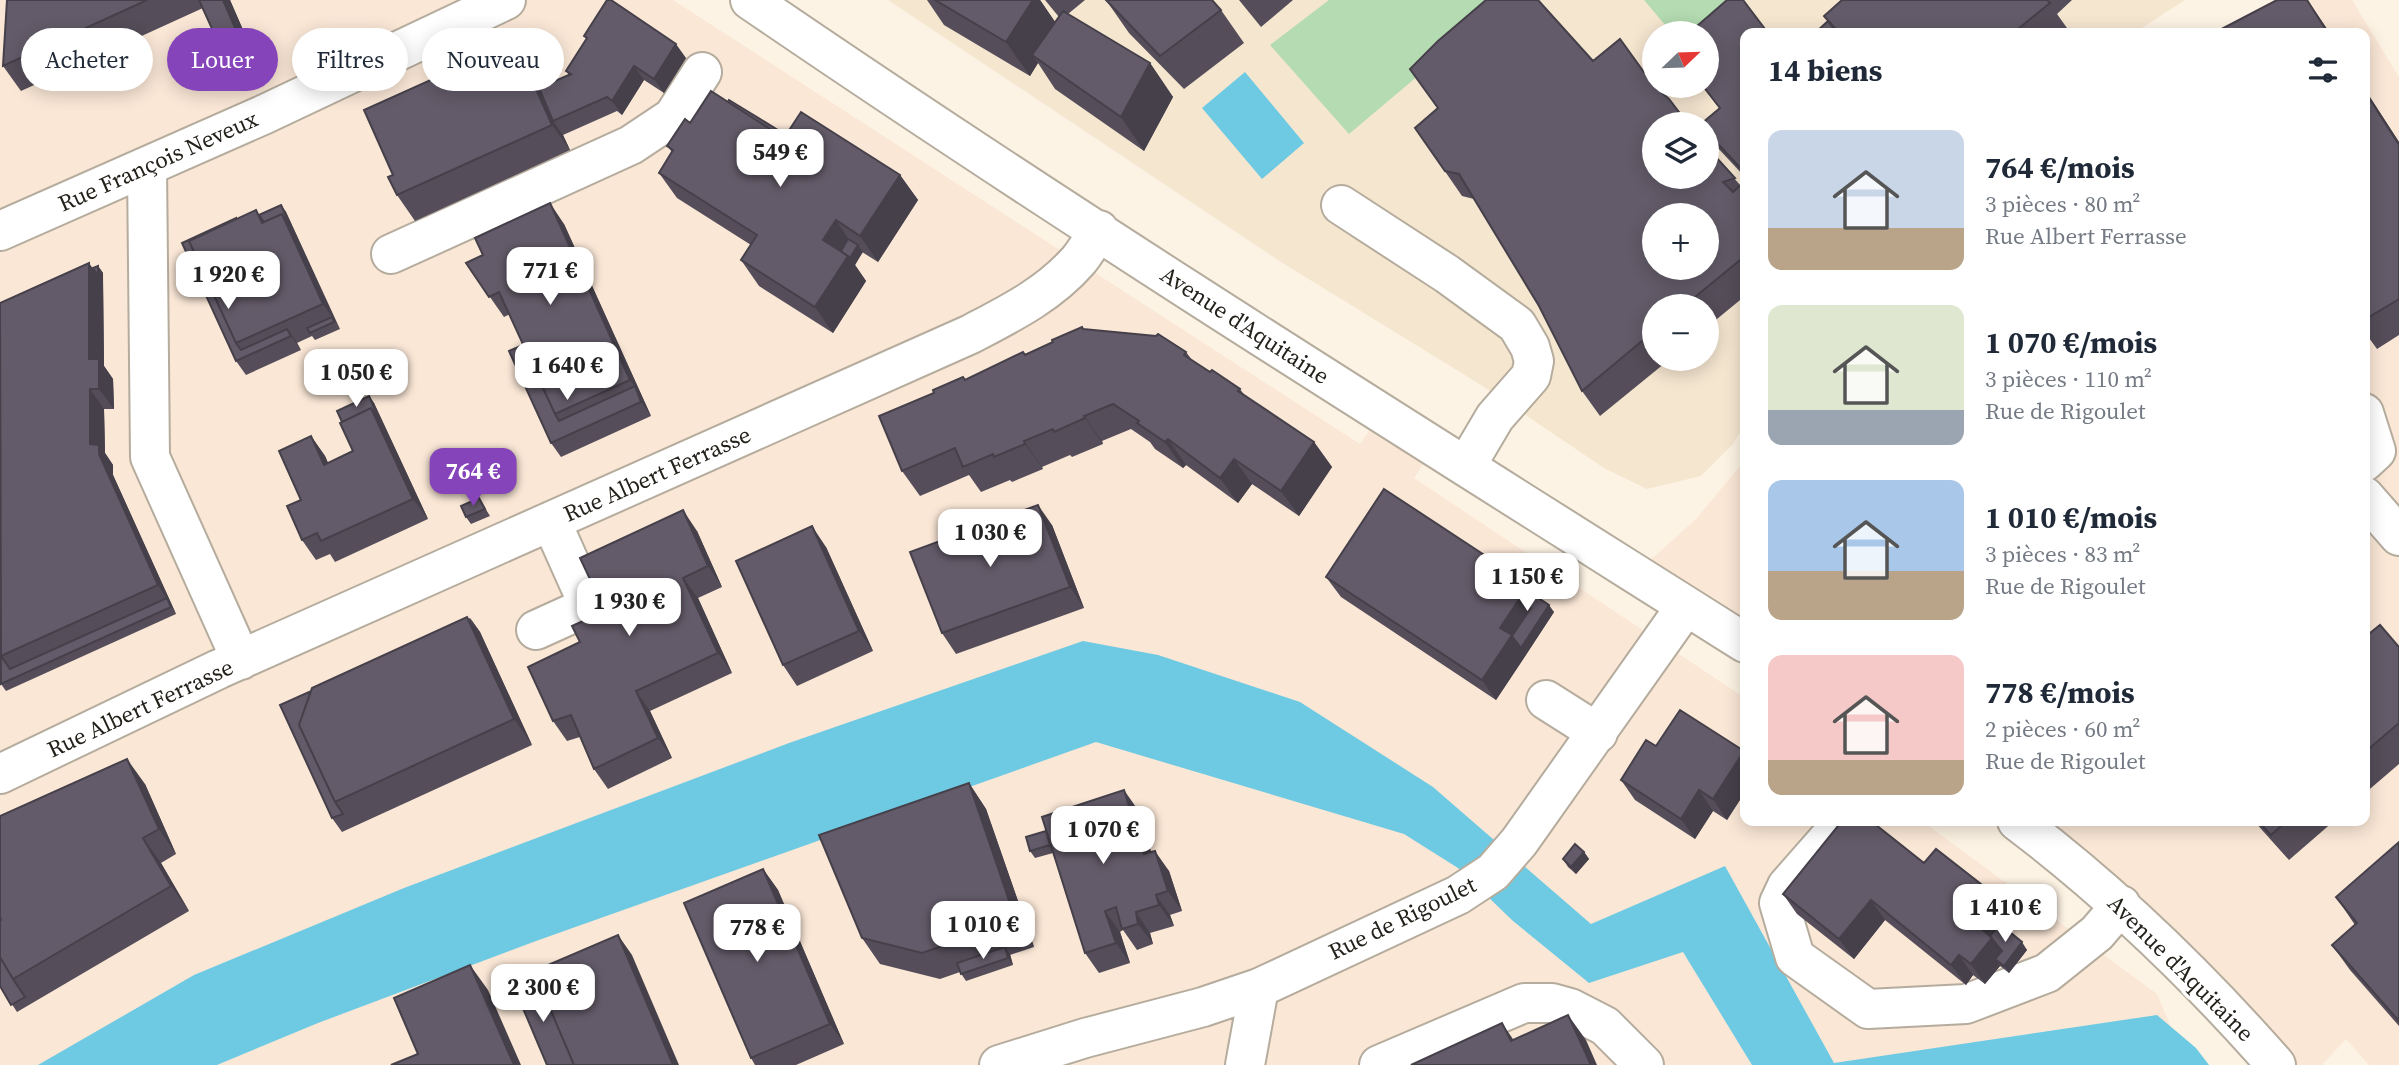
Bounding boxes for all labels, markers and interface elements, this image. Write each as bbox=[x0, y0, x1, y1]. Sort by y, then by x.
north arrow bbox=[1642, 21, 1718, 98]
map controls bbox=[1642, 21, 1719, 371]
chip: Acheter bbox=[21, 28, 153, 91]
chip: Louer bbox=[167, 28, 278, 91]
chip: Filtres bbox=[292, 28, 408, 91]
chip: Nouveau bbox=[422, 28, 564, 91]
text: 14 biens bbox=[1768, 50, 1882, 91]
icon: filters bbox=[2304, 51, 2342, 89]
street label: Rue François Neveux bbox=[53, 103, 263, 219]
button: layers bbox=[1642, 112, 1719, 189]
pin: 549 € bbox=[731, 130, 829, 189]
text: 549 € bbox=[753, 136, 807, 168]
text: 764 €/mois bbox=[1985, 147, 2135, 188]
icon: home bbox=[1824, 158, 1908, 242]
text: 3 pièces · 80 m² bbox=[1985, 188, 2140, 220]
button: + bbox=[1642, 203, 1719, 280]
text: Rue Albert Ferrasse bbox=[1985, 220, 2187, 252]
pin: 771 € bbox=[501, 247, 599, 307]
pin: 1 920 € bbox=[163, 252, 293, 311]
text: 771 € bbox=[523, 254, 577, 286]
text: 1 920 € bbox=[192, 258, 264, 290]
street label: Avenue d'Aquitaine bbox=[1154, 258, 1336, 392]
button: − bbox=[1642, 294, 1719, 371]
text: 1 070 €/mois bbox=[1985, 322, 2157, 363]
icon: home bbox=[1824, 333, 1908, 417]
pin: 1 640 € bbox=[502, 342, 632, 402]
text: 1 640 € bbox=[531, 349, 603, 381]
pin: 1 050 € bbox=[291, 350, 421, 409]
text: 1 050 € bbox=[320, 356, 392, 388]
text: 3 pièces · 110 m² bbox=[1985, 363, 2152, 395]
text: Rue de Rigoulet bbox=[1985, 395, 2146, 427]
street label: Rue Albert Ferrasse bbox=[558, 418, 756, 530]
pin: 764 € bbox=[424, 448, 522, 508]
text: 764 € bbox=[446, 455, 500, 487]
text: 1 010 €/mois bbox=[1985, 497, 2157, 538]
icon: home bbox=[1824, 508, 1908, 592]
pin: 1 030 € bbox=[925, 510, 1055, 569]
text: 1 030 € bbox=[954, 516, 1026, 548]
text: 3 pièces · 83 m² bbox=[1985, 538, 2140, 570]
pin: 1 150 € bbox=[1462, 554, 1592, 613]
text: 1 150 € bbox=[1491, 560, 1563, 592]
text: Rue de Rigoulet bbox=[1985, 570, 2146, 602]
pin: 1 930 € bbox=[564, 578, 694, 638]
text: 1 930 € bbox=[593, 585, 665, 617]
street label: Rue Albert Ferrasse bbox=[42, 651, 238, 765]
text: 778 €/mois bbox=[1985, 672, 2135, 713]
icon: home bbox=[1824, 683, 1908, 767]
text: 2 pièces · 60 m² bbox=[1985, 713, 2140, 745]
text: Rue de Rigoulet bbox=[1985, 745, 2146, 777]
pin: 1 070 € bbox=[1038, 806, 1168, 866]
text: 1 070 € bbox=[1067, 813, 1139, 845]
street label: Rue de Rigoulet bbox=[1323, 868, 1482, 968]
pin: 1 410 € bbox=[1940, 884, 2070, 944]
street label: Avenue d'Aquitaine bbox=[2101, 888, 2261, 1048]
text: 1 410 € bbox=[1969, 891, 2041, 923]
pin: 1 010 € bbox=[918, 902, 1048, 961]
pin: 778 € bbox=[708, 904, 806, 964]
text: 1 010 € bbox=[947, 908, 1019, 940]
text: 778 € bbox=[730, 911, 784, 943]
pin: 2 300 € bbox=[478, 964, 608, 1024]
text: 2 300 € bbox=[507, 971, 579, 1003]

